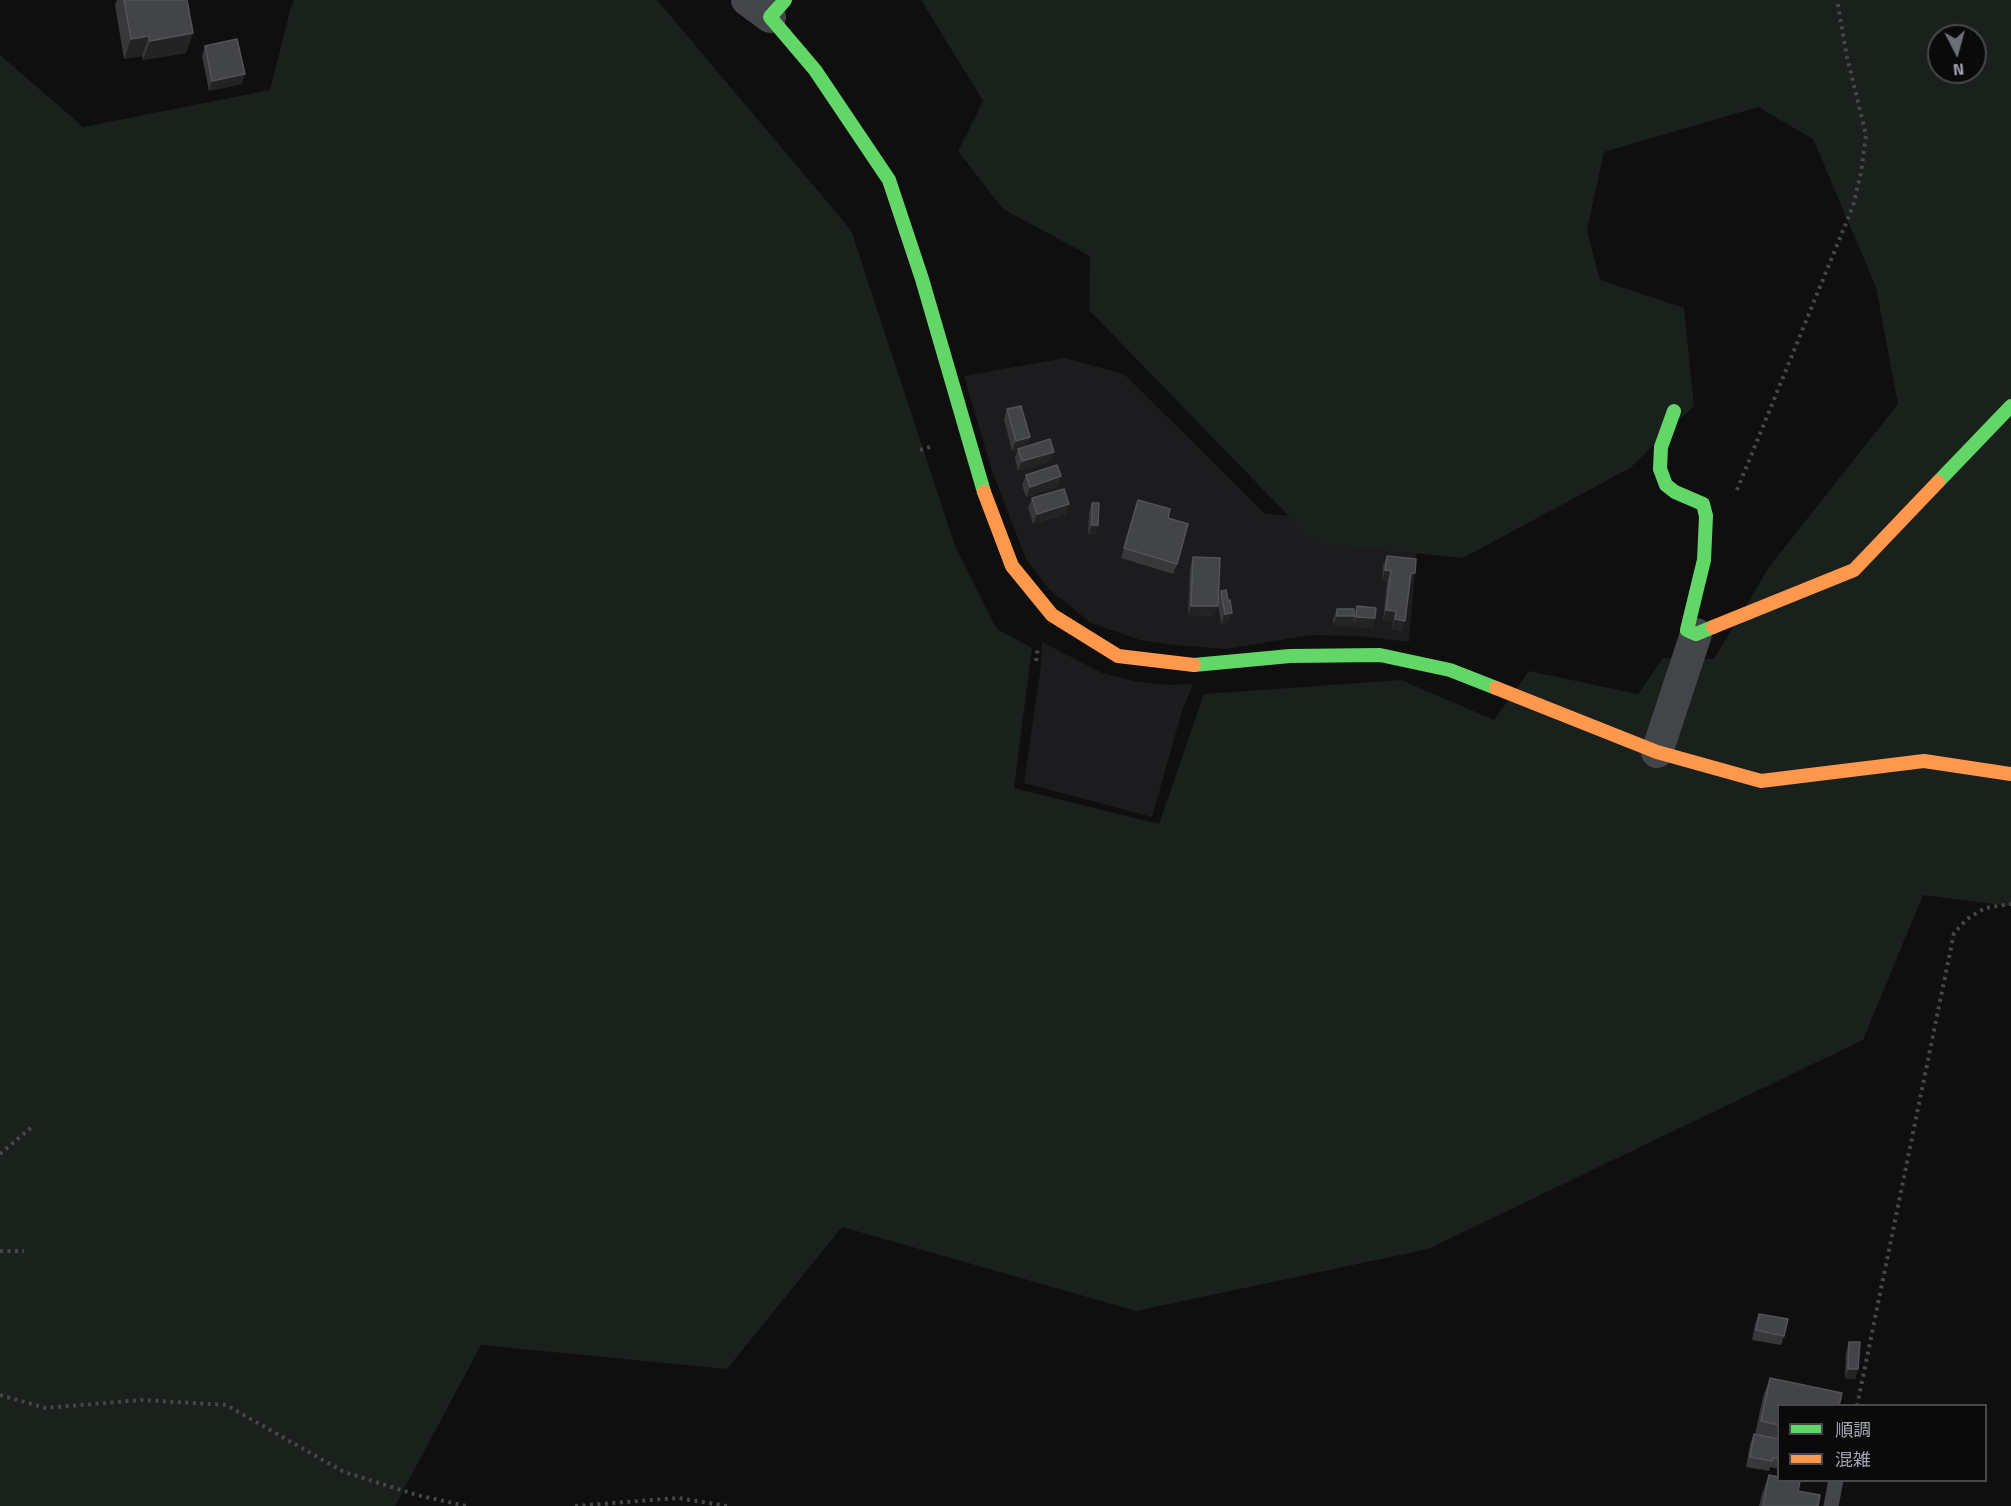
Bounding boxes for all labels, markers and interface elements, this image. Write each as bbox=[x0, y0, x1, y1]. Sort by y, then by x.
north arrow bbox=[1927, 24, 1987, 84]
text: N bbox=[1952, 57, 1965, 82]
legend bbox=[1777, 1404, 1987, 1482]
text: 順調 bbox=[1835, 1416, 1871, 1443]
text: 混雑 bbox=[1835, 1446, 1871, 1473]

